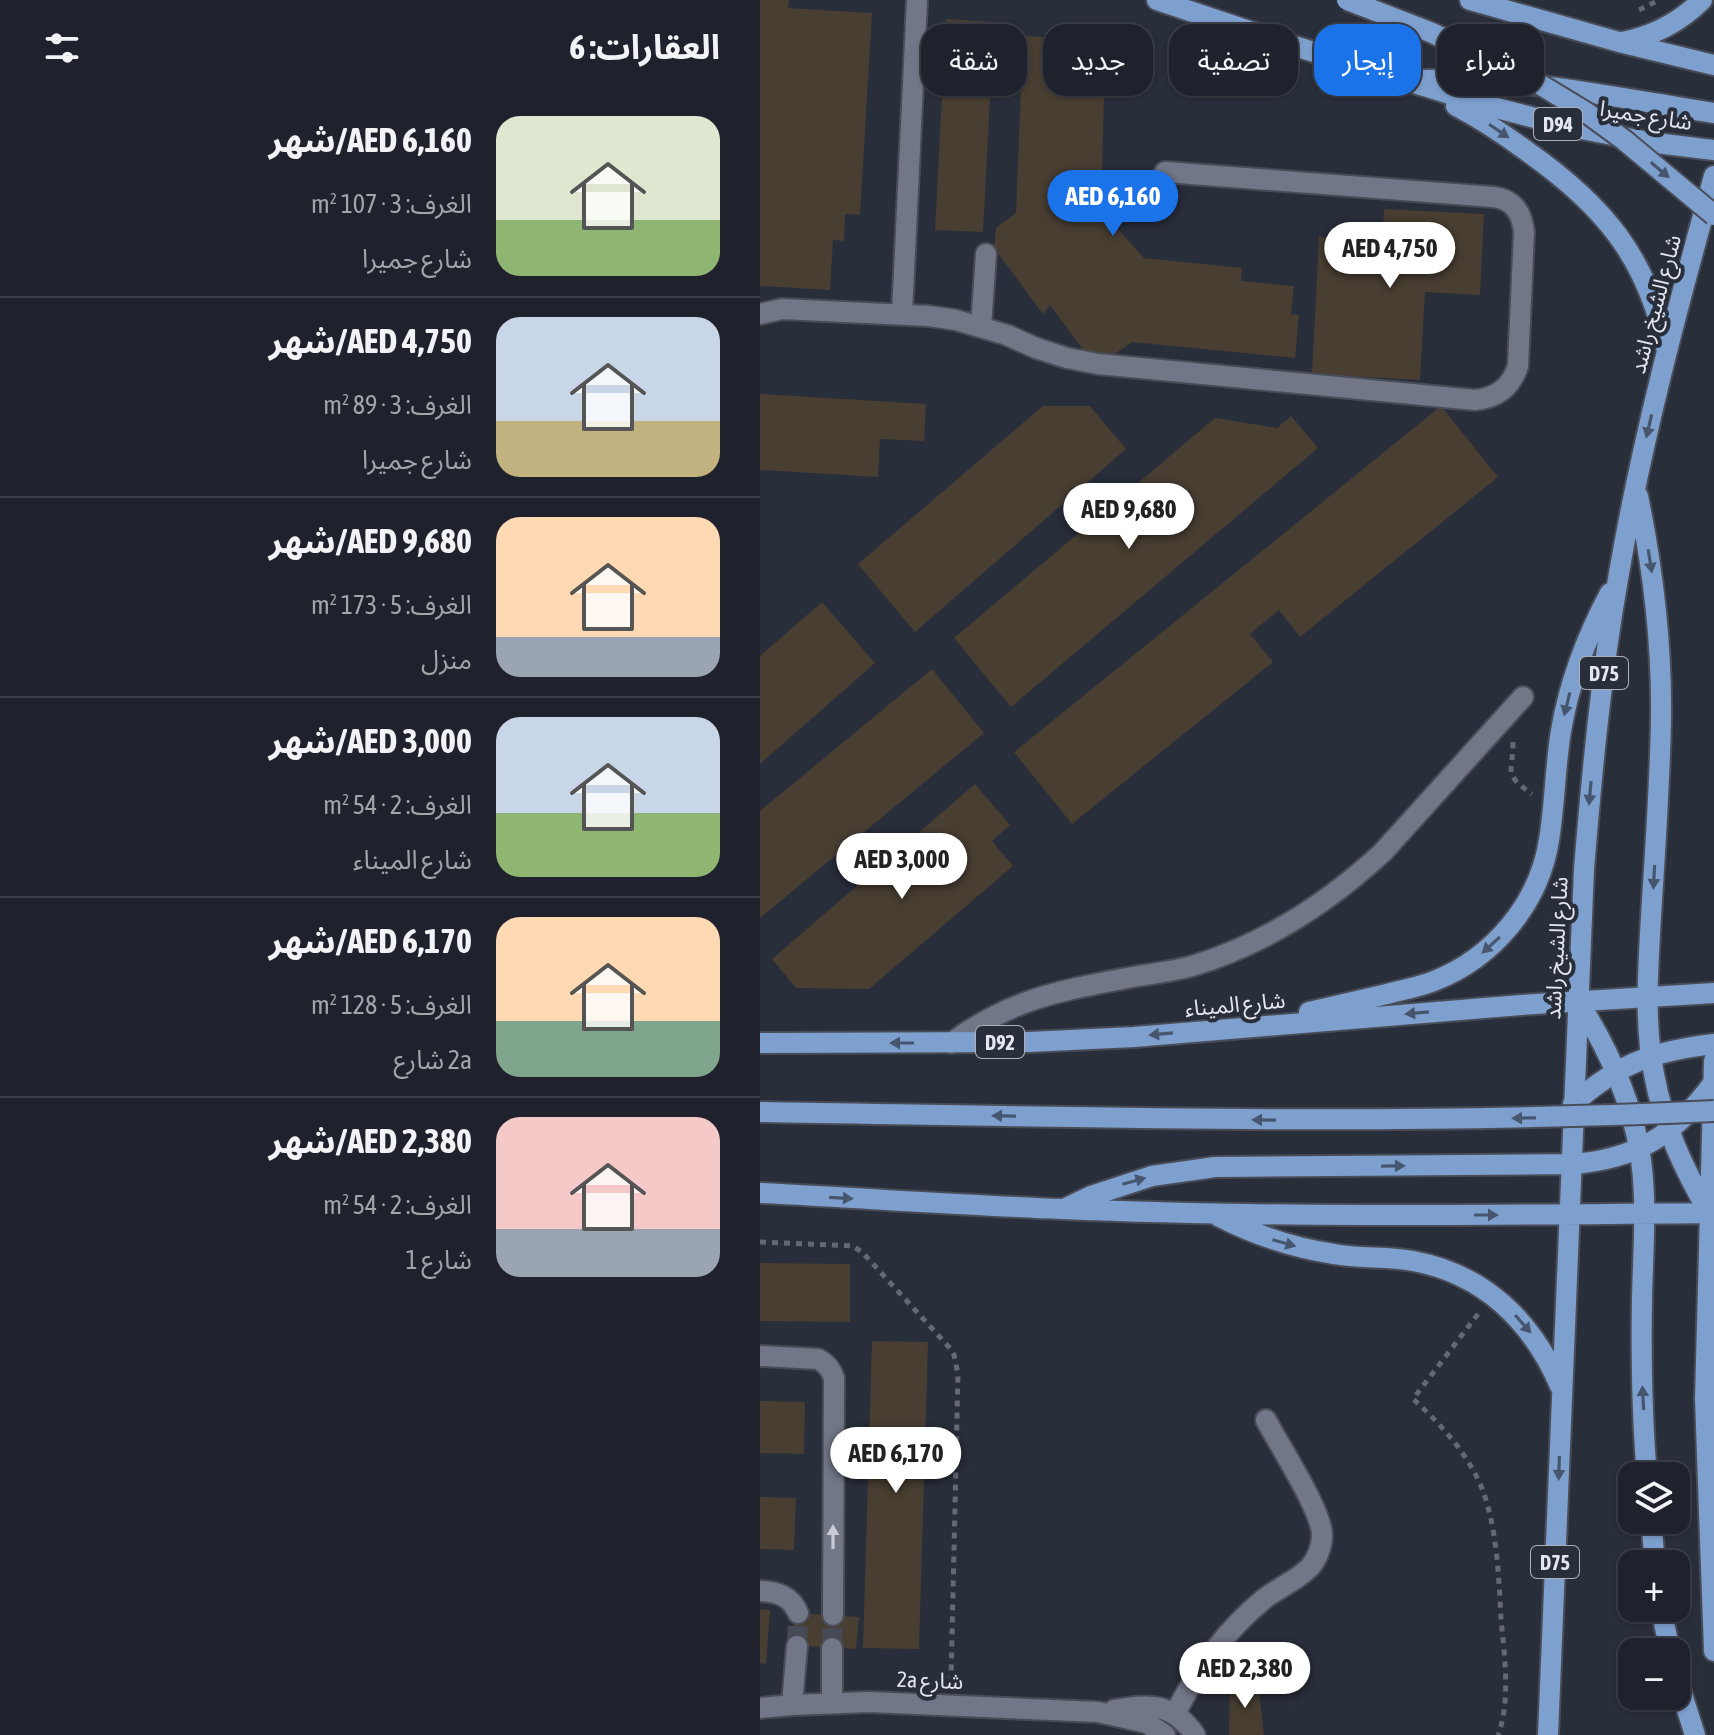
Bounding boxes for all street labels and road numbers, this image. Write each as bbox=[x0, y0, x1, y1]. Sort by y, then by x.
street label: شارع جميرا bbox=[1597, 95, 1694, 139]
road number: D94 bbox=[1534, 108, 1582, 140]
street label: شارع الشيخ راشد bbox=[1624, 232, 1690, 377]
road number: D75 bbox=[1580, 657, 1628, 689]
street label: شارع الشيخ راشد bbox=[1539, 876, 1577, 1020]
street label: شارع الميناء bbox=[1184, 987, 1287, 1025]
road number: D92 bbox=[976, 1026, 1024, 1058]
road number: D75 bbox=[1531, 1546, 1579, 1578]
street label: 2a شارع bbox=[896, 1666, 964, 1698]

